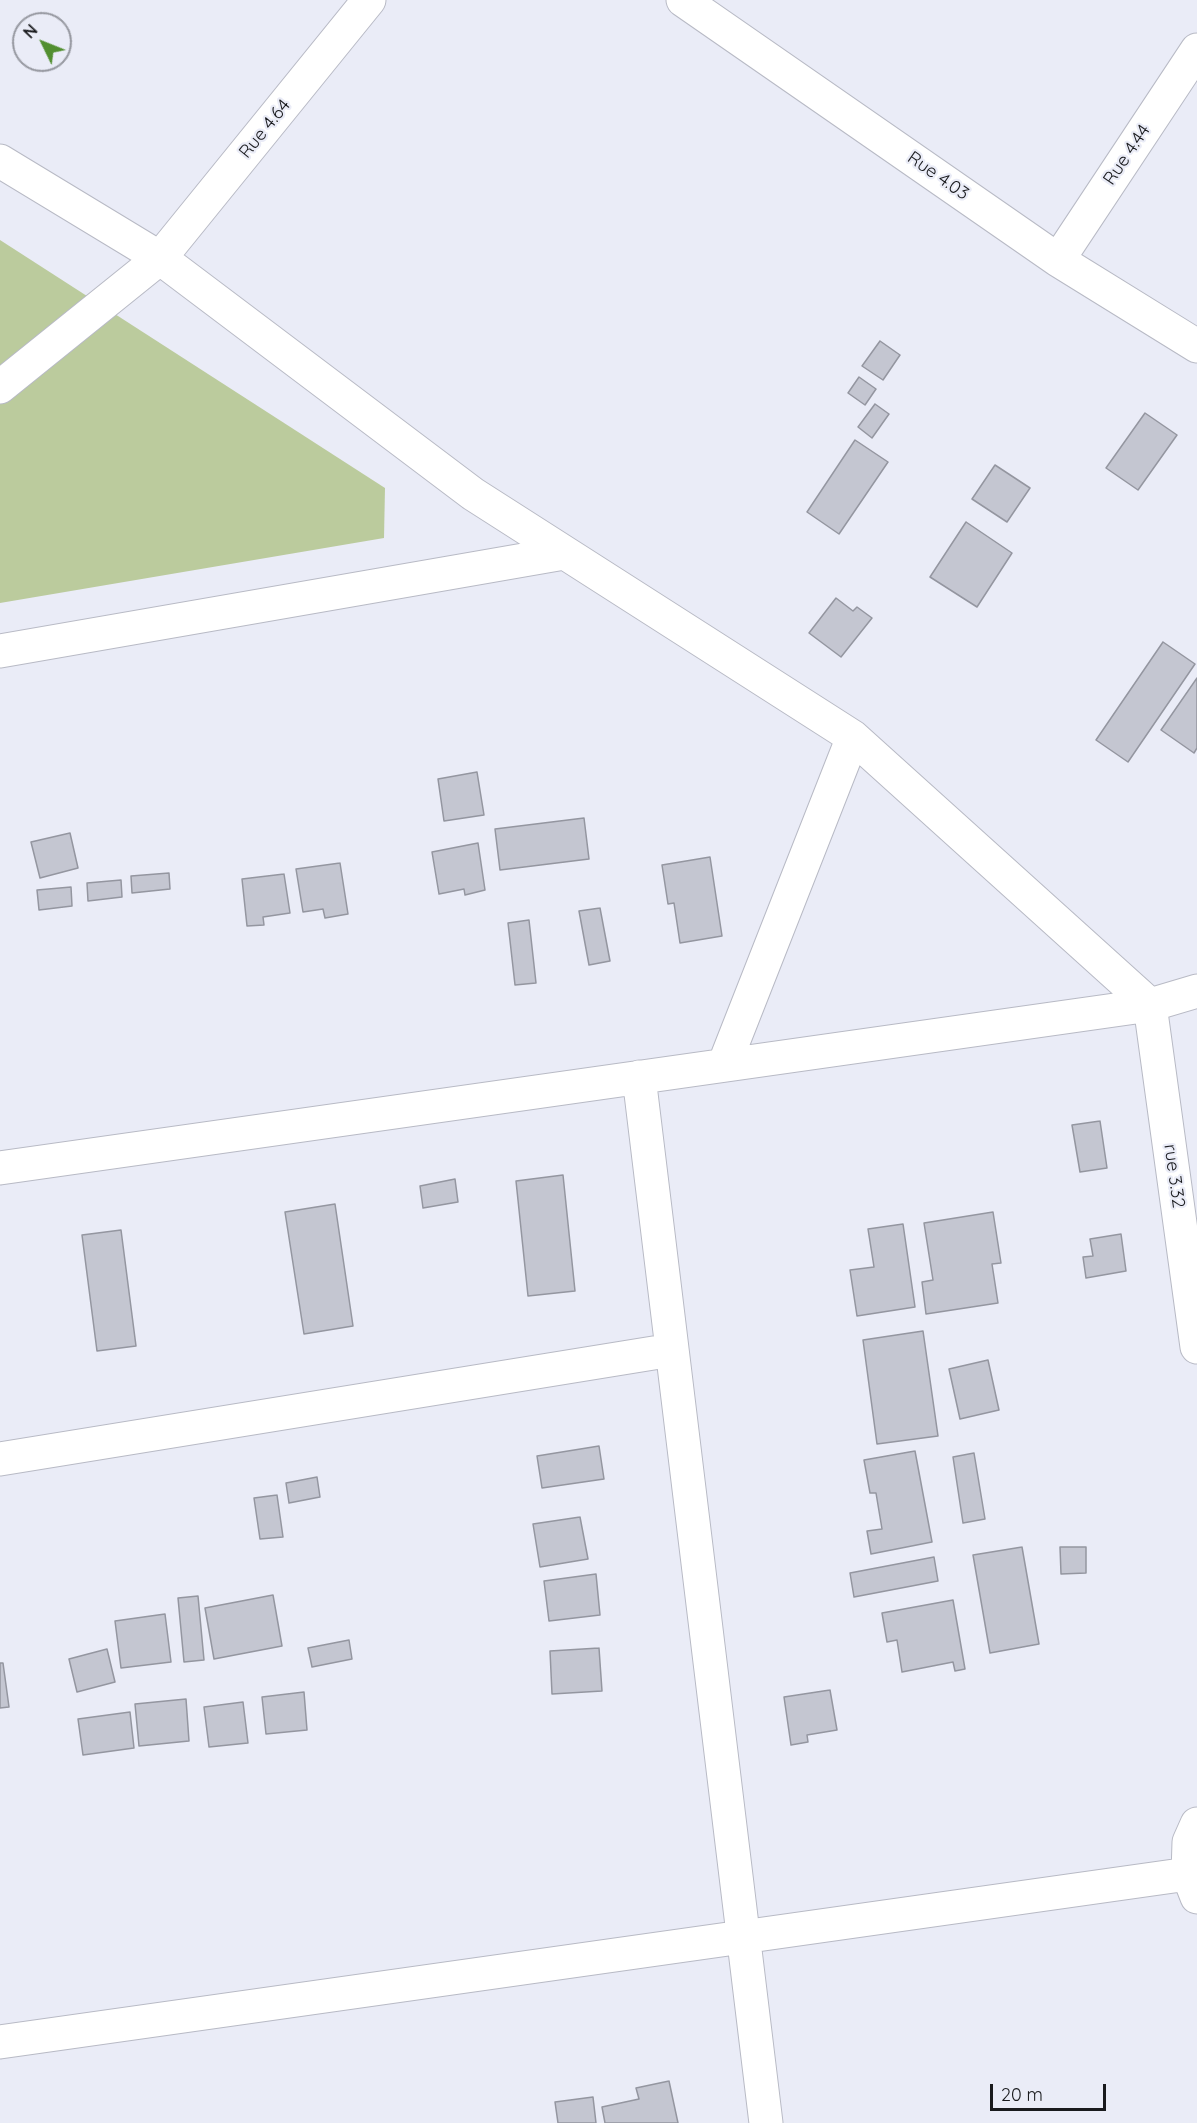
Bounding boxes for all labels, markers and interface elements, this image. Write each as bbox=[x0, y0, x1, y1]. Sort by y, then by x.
north arrow bbox=[12, 12, 72, 72]
text: N bbox=[19, 20, 42, 42]
street label: Rue 4.64 bbox=[235, 95, 295, 163]
street label: Rue 4.44 bbox=[1099, 121, 1155, 189]
street label: Rue 4.03 bbox=[903, 147, 973, 205]
street label: rue 3.32 bbox=[1159, 1143, 1189, 1209]
scale bar bbox=[993, 2072, 1108, 2110]
text: 20 m bbox=[1001, 2083, 1043, 2106]

